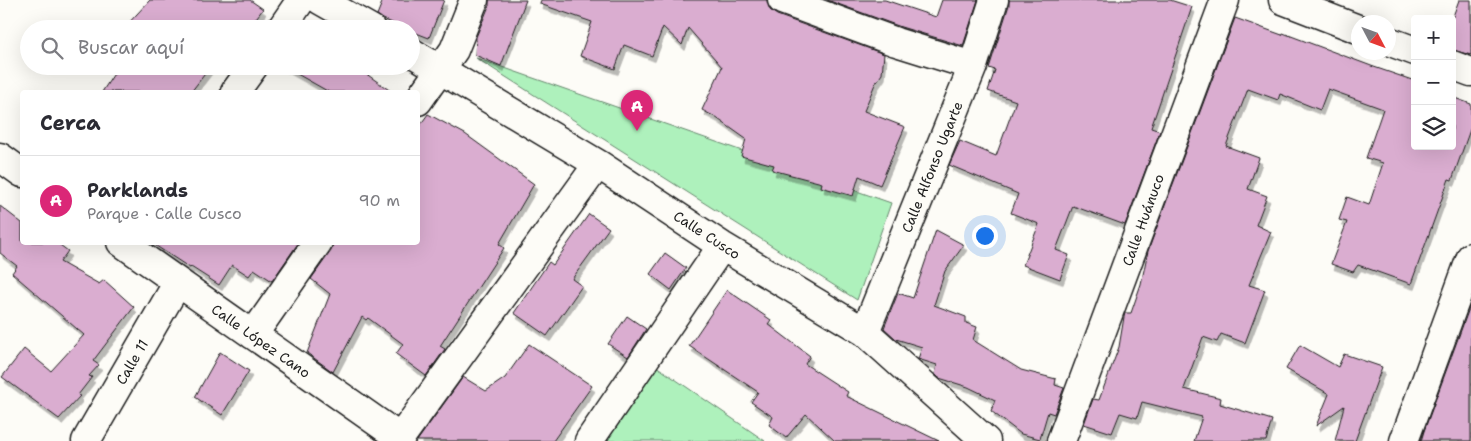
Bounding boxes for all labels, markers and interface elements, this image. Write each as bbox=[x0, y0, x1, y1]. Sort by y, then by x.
north arrow bbox=[1351, 15, 1396, 60]
map controls bbox=[1411, 15, 1456, 150]
button: + bbox=[1411, 15, 1456, 60]
search box bbox=[20, 20, 420, 75]
icon: search bbox=[38, 34, 66, 62]
text: Buscar aquí bbox=[78, 35, 184, 60]
button: − bbox=[1411, 60, 1456, 105]
pin: A bbox=[621, 90, 653, 131]
street label: Calle Alfonso Ugarte bbox=[897, 99, 967, 235]
button: layers bbox=[1411, 105, 1456, 150]
text: Cerca bbox=[40, 109, 101, 137]
street label: Calle Huánuco bbox=[1118, 172, 1168, 268]
text: Parklands bbox=[87, 178, 188, 203]
text: A bbox=[50, 190, 62, 211]
text: 90 m bbox=[359, 190, 400, 211]
text: Parque · Calle Cusco bbox=[87, 203, 242, 224]
street label: Calle Cusco bbox=[670, 207, 744, 263]
your location bbox=[972, 223, 998, 249]
street label: Calle López Cano bbox=[208, 300, 314, 382]
street label: Calle 11 bbox=[112, 336, 152, 388]

